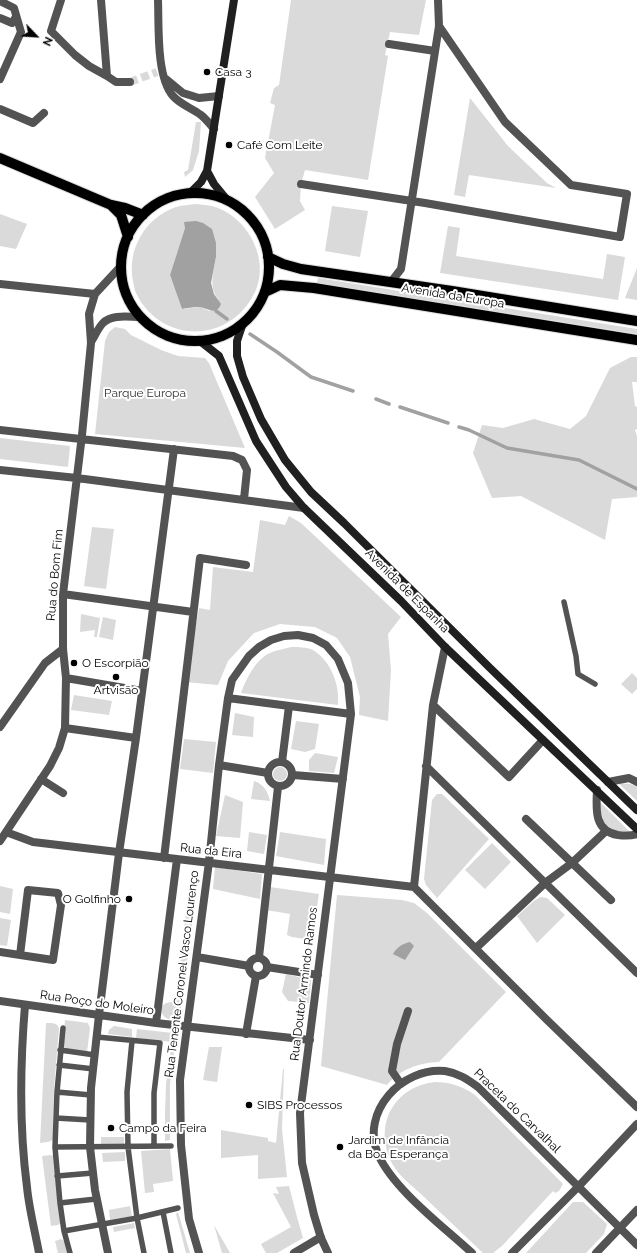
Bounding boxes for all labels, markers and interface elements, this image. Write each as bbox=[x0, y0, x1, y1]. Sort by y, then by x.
north arrow bbox=[16, 16, 56, 56]
text: N bbox=[40, 35, 55, 48]
place label: Casa 3 bbox=[215, 65, 252, 79]
marker: Casa 3 bbox=[202, 67, 212, 77]
place label: Café Com Leite bbox=[237, 138, 323, 152]
marker: Café Com Leite bbox=[224, 140, 234, 150]
street label: Avenida da Europa bbox=[400, 281, 506, 311]
park label: Parque Europa bbox=[104, 386, 186, 400]
street label: Rua do Bom Fim bbox=[44, 529, 66, 621]
street label: Avenida de Espanha bbox=[362, 546, 452, 636]
place label: O Escorpião bbox=[82, 656, 149, 670]
marker: O Escorpião bbox=[69, 658, 79, 668]
marker: Artvisão bbox=[111, 672, 121, 682]
place label: Artvisão bbox=[94, 683, 138, 697]
street label: Rua da Eira bbox=[179, 841, 243, 861]
street label: Rua Tenente Coronel Vasco Lourenço bbox=[162, 869, 202, 1079]
place label: O Golfinho bbox=[63, 892, 121, 906]
marker: O Golfinho bbox=[124, 894, 134, 904]
street label: Rua Doutor Armindo Ramos bbox=[287, 906, 321, 1062]
street label: Rua Poço do Moleiro bbox=[39, 988, 155, 1018]
street label: Praceta do Carvalhal bbox=[471, 1066, 563, 1156]
place label: SIBS Processos bbox=[257, 1098, 342, 1112]
marker: SIBS Processos bbox=[244, 1100, 254, 1110]
place label: Campo da Feira bbox=[119, 1121, 207, 1135]
marker: Campo da Feira bbox=[106, 1123, 116, 1133]
place label: Jardim de Infância da Boa Esperança bbox=[348, 1133, 449, 1161]
marker: Jardim de Infância da Boa Esperança bbox=[335, 1142, 345, 1152]

